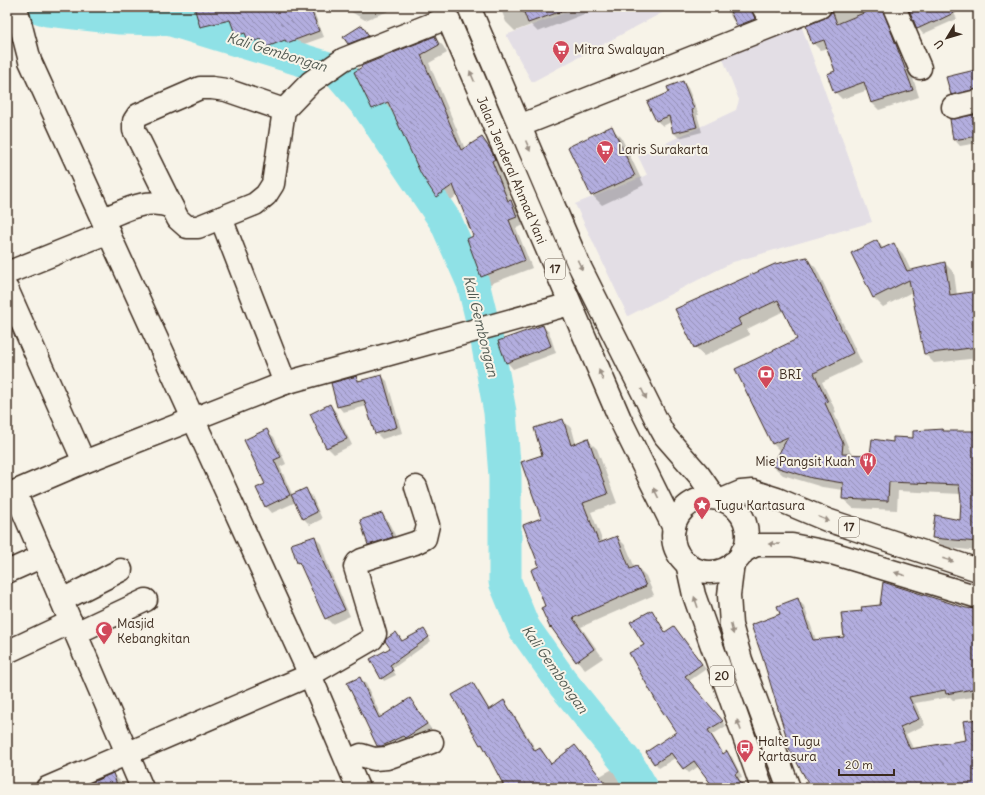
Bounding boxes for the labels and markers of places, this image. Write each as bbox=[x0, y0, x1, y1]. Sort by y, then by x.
supermarket icon: Mitra Swalayan bbox=[551, 39, 571, 64]
place label: Mitra Swalayan bbox=[574, 41, 665, 58]
supermarket icon: Laris Surakarta bbox=[595, 139, 615, 164]
place label: Laris Surakarta bbox=[618, 141, 708, 158]
bank icon: BRI bbox=[756, 364, 776, 389]
place label: BRI bbox=[779, 366, 802, 383]
restaurant icon: Mie Pangsit Kuah bbox=[858, 451, 878, 476]
place label: Mie Pangsit Kuah bbox=[755, 453, 855, 470]
place icon: Tugu Kartasura bbox=[692, 495, 712, 520]
place label: Tugu Kartasura bbox=[715, 497, 805, 514]
place label: Masjid Kebangkitan bbox=[117, 615, 190, 647]
mosque icon: Masjid Kebangkitan bbox=[94, 620, 114, 645]
place label: Halte Tugu Kartasura bbox=[758, 733, 821, 765]
bus stop icon: Halte Tugu Kartasura bbox=[735, 738, 755, 763]

